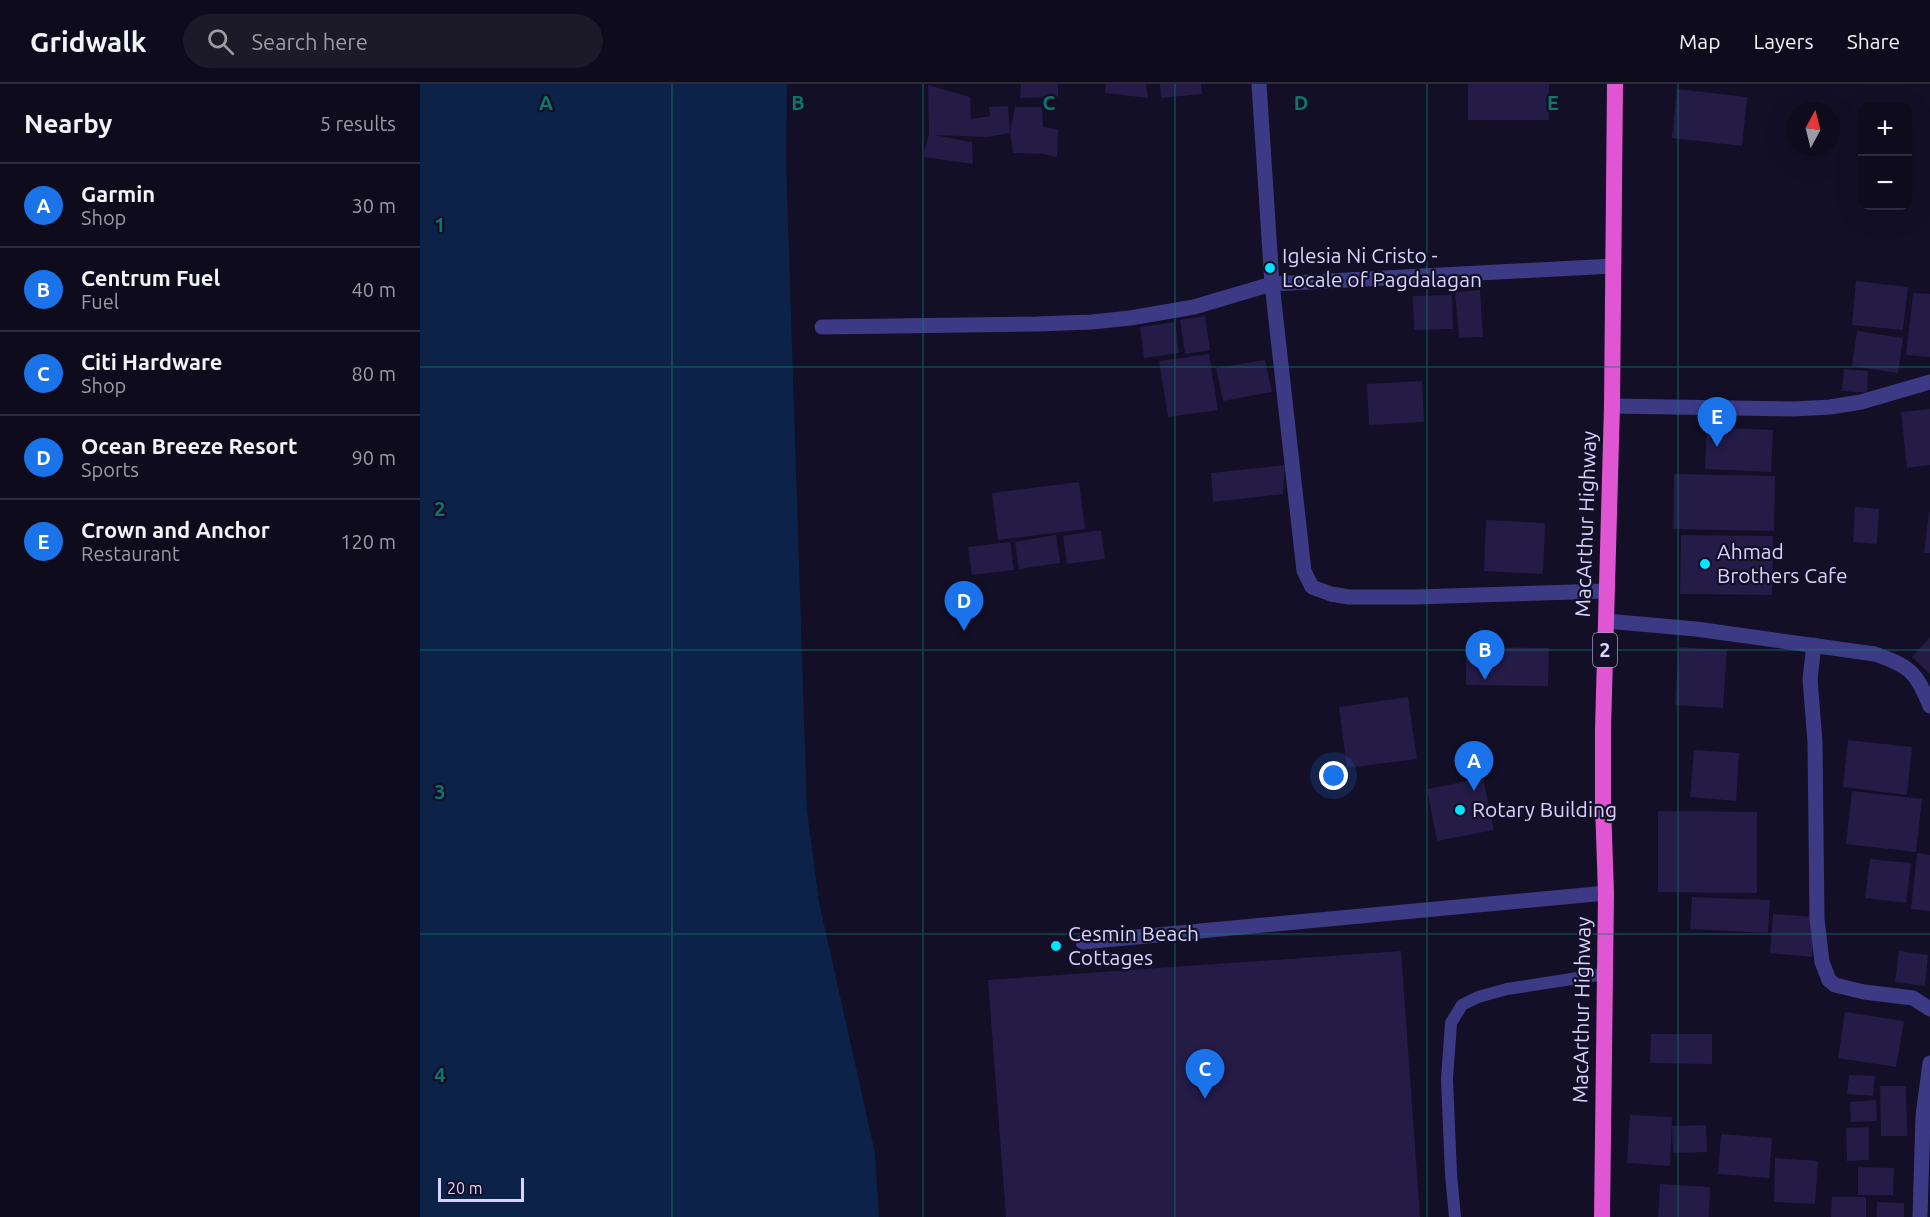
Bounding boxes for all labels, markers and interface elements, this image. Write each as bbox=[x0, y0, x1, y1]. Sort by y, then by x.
search box bbox=[183, 14, 603, 68]
icon: search bbox=[204, 25, 237, 58]
text: Gridwalk bbox=[30, 26, 147, 57]
text: Search here bbox=[252, 29, 368, 54]
text: Map bbox=[1679, 29, 1720, 53]
text: Layers bbox=[1753, 29, 1814, 53]
text: Share bbox=[1847, 29, 1900, 53]
text: A bbox=[539, 91, 553, 114]
text: B bbox=[791, 91, 805, 114]
text: C bbox=[1043, 91, 1056, 114]
text: D bbox=[1294, 91, 1308, 114]
text: E bbox=[1547, 91, 1559, 114]
north arrow bbox=[1786, 102, 1840, 156]
map controls bbox=[1858, 102, 1912, 210]
button: + bbox=[1858, 102, 1912, 156]
text: Nearby bbox=[24, 109, 112, 138]
text: 5 results bbox=[320, 112, 396, 135]
button: − bbox=[1858, 156, 1912, 210]
text: Garmin bbox=[81, 181, 155, 206]
text: A bbox=[36, 194, 51, 217]
text: 30 m bbox=[352, 194, 396, 217]
text: Shop bbox=[81, 206, 126, 229]
text: 1 bbox=[434, 213, 446, 236]
place label: Iglesia Ni Cristo - Locale of Pagdalagan bbox=[1282, 243, 1482, 291]
marker: Iglesia Ni Cristo - Locale of Pagdalagan bbox=[1263, 261, 1277, 275]
text: Centrum Fuel bbox=[81, 265, 220, 290]
text: B bbox=[37, 278, 50, 301]
text: 40 m bbox=[352, 278, 396, 301]
text: Fuel bbox=[81, 290, 119, 313]
text: Citi Hardware bbox=[81, 349, 222, 374]
text: C bbox=[37, 362, 50, 385]
text: 80 m bbox=[352, 362, 396, 385]
text: Shop bbox=[81, 374, 126, 397]
pin: E bbox=[1698, 398, 1736, 447]
street label: MacArthur Highway bbox=[1570, 430, 1600, 618]
text: Ocean Breeze Resort bbox=[81, 433, 297, 458]
text: D bbox=[36, 446, 51, 469]
text: 90 m bbox=[352, 446, 396, 469]
text: Sports bbox=[81, 458, 139, 481]
text: 2 bbox=[434, 497, 446, 520]
text: Crown and Anchor bbox=[81, 517, 270, 542]
text: E bbox=[38, 530, 49, 553]
text: 120 m bbox=[340, 530, 396, 553]
place label: Ahmad Brothers Cafe bbox=[1717, 539, 1848, 587]
text: Restaurant bbox=[81, 542, 180, 565]
marker: Ahmad Brothers Cafe bbox=[1698, 557, 1712, 571]
pin: D bbox=[944, 582, 984, 631]
pin: B bbox=[1466, 630, 1504, 680]
road number: 2 bbox=[1593, 633, 1617, 667]
pin: A bbox=[1454, 742, 1494, 791]
your location bbox=[1319, 761, 1348, 790]
text: 3 bbox=[434, 780, 446, 803]
place label: Rotary Building bbox=[1472, 797, 1617, 821]
marker: Rotary Building bbox=[1453, 803, 1467, 817]
street label: MacArthur Highway bbox=[1567, 917, 1595, 1103]
place label: Cesmin Beach Cottages bbox=[1068, 921, 1199, 969]
marker: Cesmin Beach Cottages bbox=[1049, 939, 1063, 953]
pin: C bbox=[1186, 1050, 1224, 1099]
text: 4 bbox=[434, 1063, 446, 1086]
scale bar bbox=[438, 1175, 524, 1202]
text: 20 m bbox=[447, 1179, 483, 1197]

